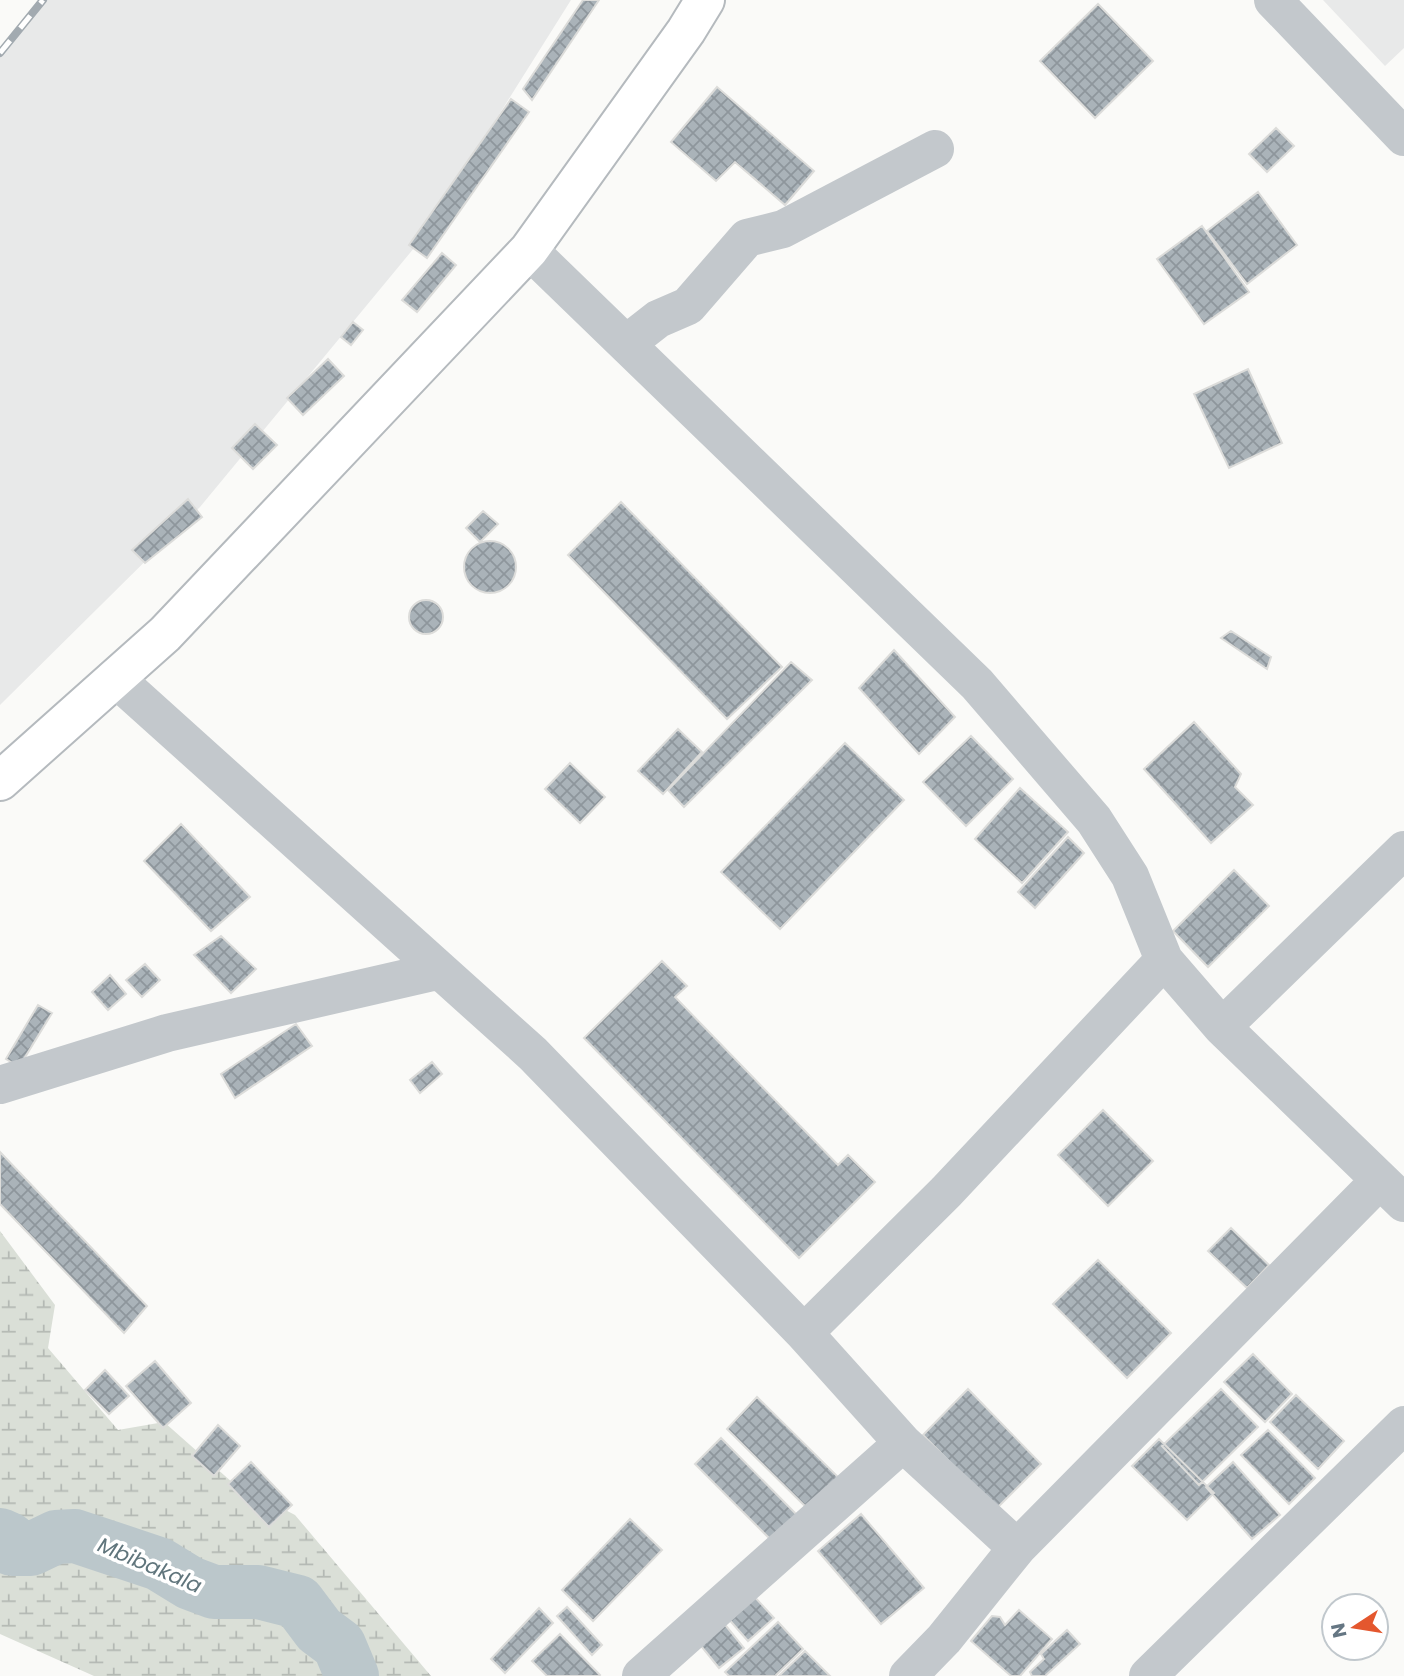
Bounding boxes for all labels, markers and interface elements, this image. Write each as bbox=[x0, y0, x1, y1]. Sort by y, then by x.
water label: Mbibakala bbox=[94, 1530, 206, 1600]
north arrow bbox=[1320, 1592, 1390, 1662]
text: N bbox=[1324, 1621, 1354, 1640]

